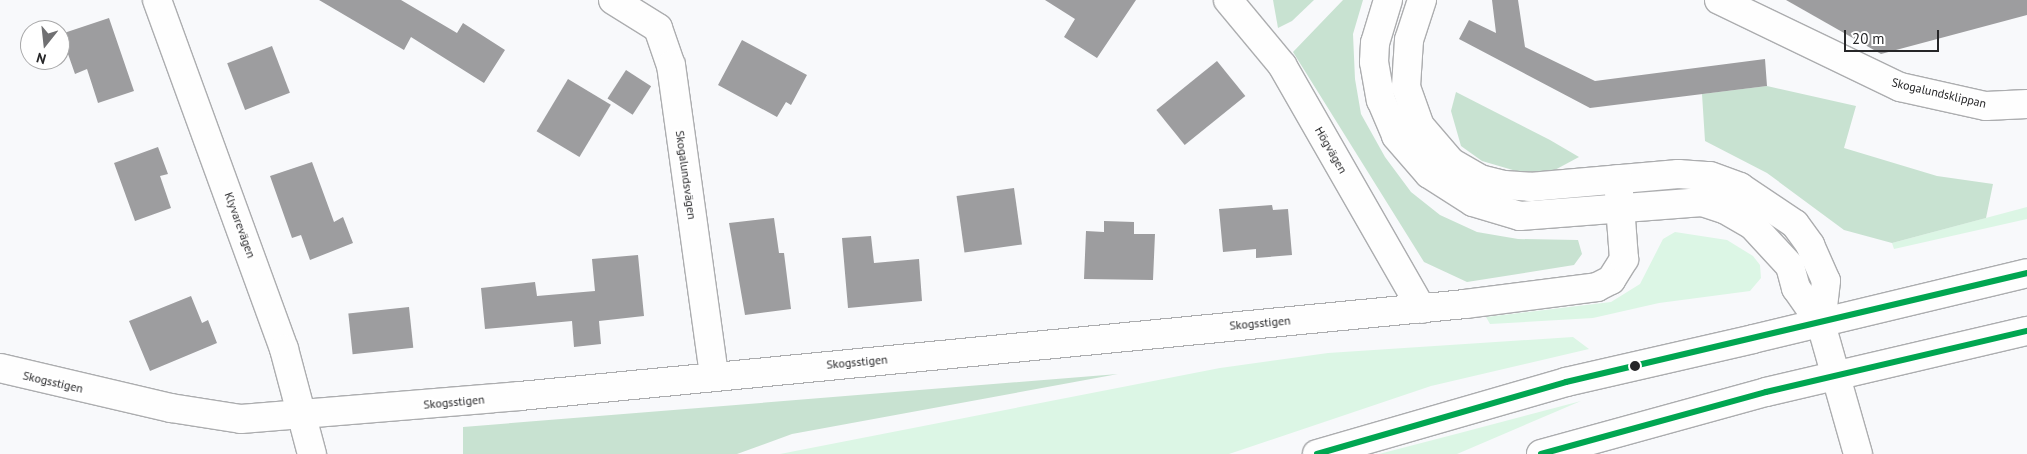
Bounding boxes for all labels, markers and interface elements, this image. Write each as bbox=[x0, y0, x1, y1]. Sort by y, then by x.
north arrow bbox=[20, 20, 70, 70]
scale bar bbox=[1847, 20, 1942, 52]
text: 20 m bbox=[1852, 29, 1885, 48]
text: N bbox=[34, 49, 48, 68]
street label: Skogalundsklippan bbox=[1890, 75, 1988, 111]
street label: Högvägen bbox=[1312, 124, 1350, 176]
street label: Skogalundsvägen bbox=[673, 130, 699, 220]
street label: Klyvarevägen bbox=[221, 190, 259, 260]
street label: Skogsstigen bbox=[1229, 313, 1291, 333]
street label: Skogsstigen bbox=[826, 352, 888, 372]
unlabelled marker bbox=[1630, 361, 1640, 371]
street label: Skogsstigen bbox=[21, 368, 85, 396]
street label: Skogsstigen bbox=[423, 392, 485, 412]

